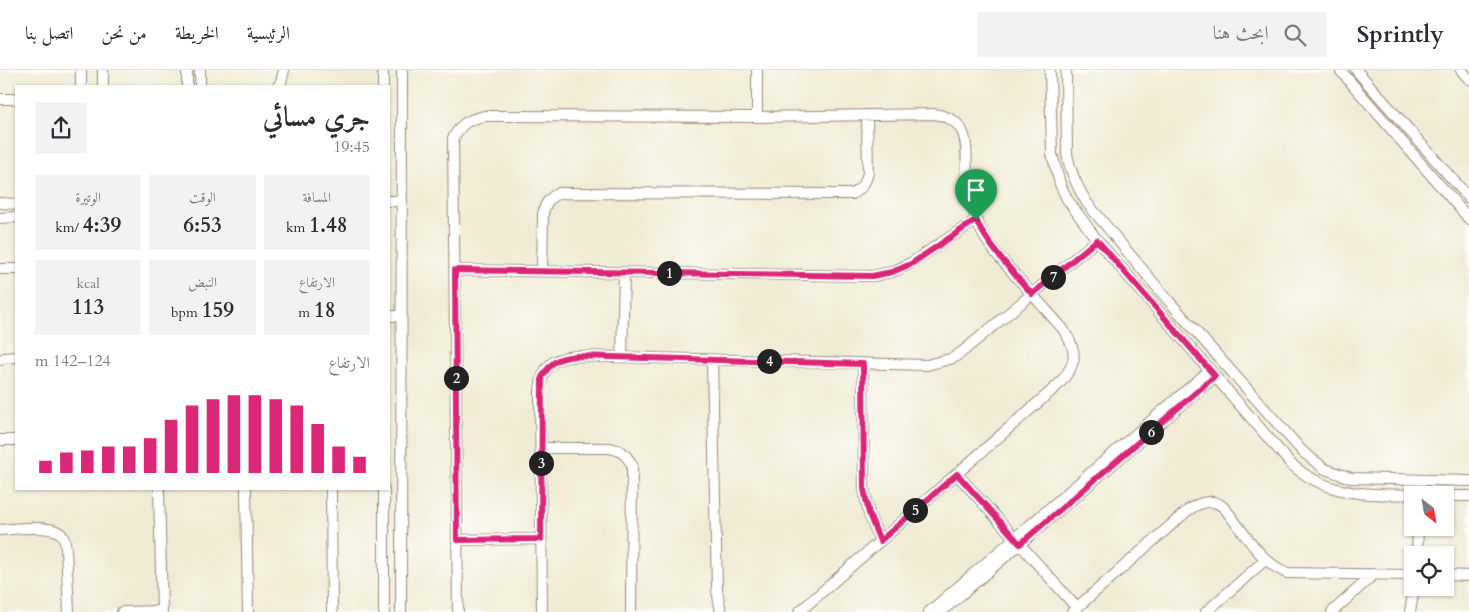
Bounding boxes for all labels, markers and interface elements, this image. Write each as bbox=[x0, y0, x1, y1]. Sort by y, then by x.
search box bbox=[977, 12, 1327, 57]
text: Sprintly bbox=[1357, 18, 1444, 51]
text: ابحث هنا bbox=[1213, 20, 1269, 46]
text: اتصل بنا bbox=[25, 21, 73, 46]
text: من نحن bbox=[101, 21, 147, 46]
text: الخريطة bbox=[175, 21, 219, 46]
text: الرئيسية bbox=[247, 21, 290, 46]
icon: search bbox=[1281, 21, 1309, 49]
text: جري مسائي bbox=[263, 98, 370, 136]
button: share bbox=[35, 102, 87, 154]
text: 19:45 bbox=[333, 136, 370, 158]
pin bbox=[955, 169, 997, 220]
icon: arrive bbox=[962, 176, 990, 204]
text: الوتيرة bbox=[75, 188, 101, 207]
text: الوقت bbox=[189, 188, 216, 207]
text: المسافة bbox=[303, 188, 331, 207]
text: 4:39 bbox=[83, 211, 121, 240]
text: 6:53 bbox=[183, 211, 222, 240]
text: 1.48 bbox=[309, 211, 348, 240]
text: /km bbox=[55, 218, 83, 237]
text: km bbox=[286, 218, 309, 237]
pin: 1 bbox=[656, 260, 682, 286]
text: 1 bbox=[666, 264, 673, 283]
pin: 7 bbox=[1040, 264, 1066, 290]
text: 7 bbox=[1050, 268, 1057, 287]
text: النبض bbox=[188, 273, 217, 292]
text: الارتفاع bbox=[299, 273, 335, 292]
text: kcal bbox=[76, 274, 100, 293]
text: 113 bbox=[72, 293, 104, 322]
text: 159 bbox=[202, 296, 234, 325]
text: 18 bbox=[314, 296, 335, 325]
text: bpm bbox=[171, 303, 202, 322]
text: m bbox=[298, 303, 314, 322]
pin: 4 bbox=[756, 348, 782, 374]
text: 124–142 m bbox=[35, 350, 111, 372]
text: الارتفاع bbox=[328, 352, 370, 374]
text: 4 bbox=[766, 352, 773, 371]
pin: 2 bbox=[444, 366, 468, 390]
text: 2 bbox=[453, 369, 460, 388]
pin: 6 bbox=[1138, 420, 1164, 444]
text: 6 bbox=[1148, 423, 1155, 442]
pin: 3 bbox=[528, 450, 554, 476]
text: 3 bbox=[538, 454, 545, 473]
north arrow bbox=[1404, 486, 1454, 536]
map controls bbox=[1404, 486, 1454, 596]
pin: 5 bbox=[902, 498, 928, 522]
text: 5 bbox=[912, 501, 919, 520]
button: locate bbox=[1404, 546, 1454, 596]

